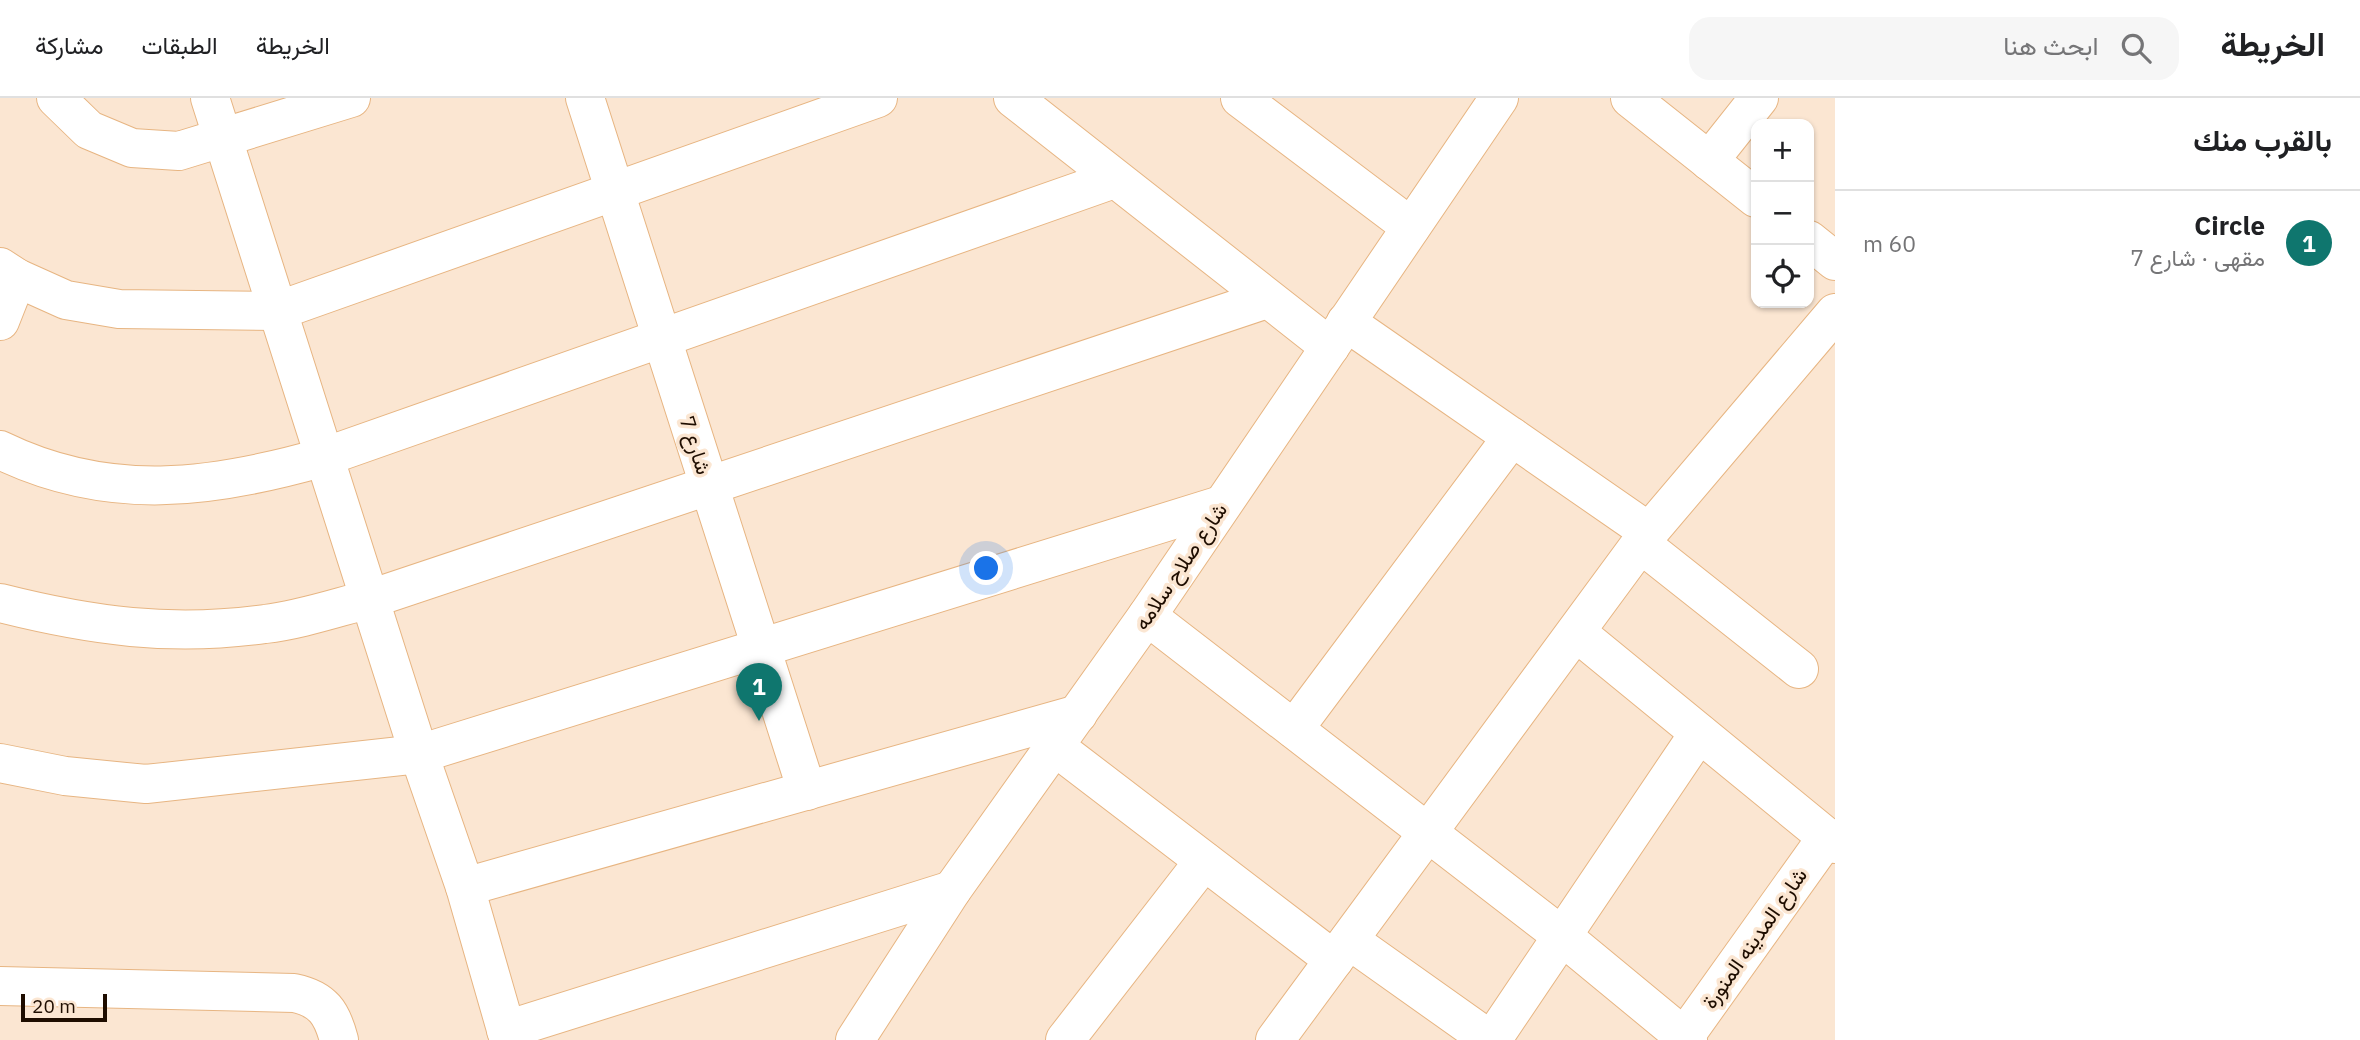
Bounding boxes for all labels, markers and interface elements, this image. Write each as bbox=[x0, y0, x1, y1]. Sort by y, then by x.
search box bbox=[1689, 17, 2179, 80]
text: الخريطة bbox=[2221, 22, 2325, 65]
text: ابحث هنا bbox=[2003, 28, 2099, 62]
text: مشاركة bbox=[35, 29, 103, 61]
text: الطبقات bbox=[141, 29, 218, 61]
text: الخريطة bbox=[256, 29, 330, 61]
icon: search bbox=[2117, 29, 2155, 67]
map controls bbox=[1751, 119, 1814, 308]
button: + bbox=[1751, 119, 1814, 182]
text: بالقرب منك bbox=[2193, 120, 2332, 159]
button: − bbox=[1751, 182, 1814, 245]
text: Circle bbox=[2194, 208, 2265, 242]
text: 60 m bbox=[1863, 228, 1916, 258]
text: 1 bbox=[2302, 228, 2316, 258]
text: مقهى · شارع 7 bbox=[2130, 242, 2265, 272]
button: locate bbox=[1751, 245, 1814, 308]
street label: شارع 7 bbox=[672, 412, 719, 478]
street label: شارع صلاح سلامه bbox=[1127, 497, 1234, 636]
your location bbox=[969, 551, 1003, 585]
pin: 1 bbox=[736, 663, 782, 721]
street label: شارع المدينه المنورة bbox=[1695, 862, 1814, 1014]
scale bar bbox=[21, 991, 107, 1023]
text: 20 m bbox=[32, 994, 76, 1018]

